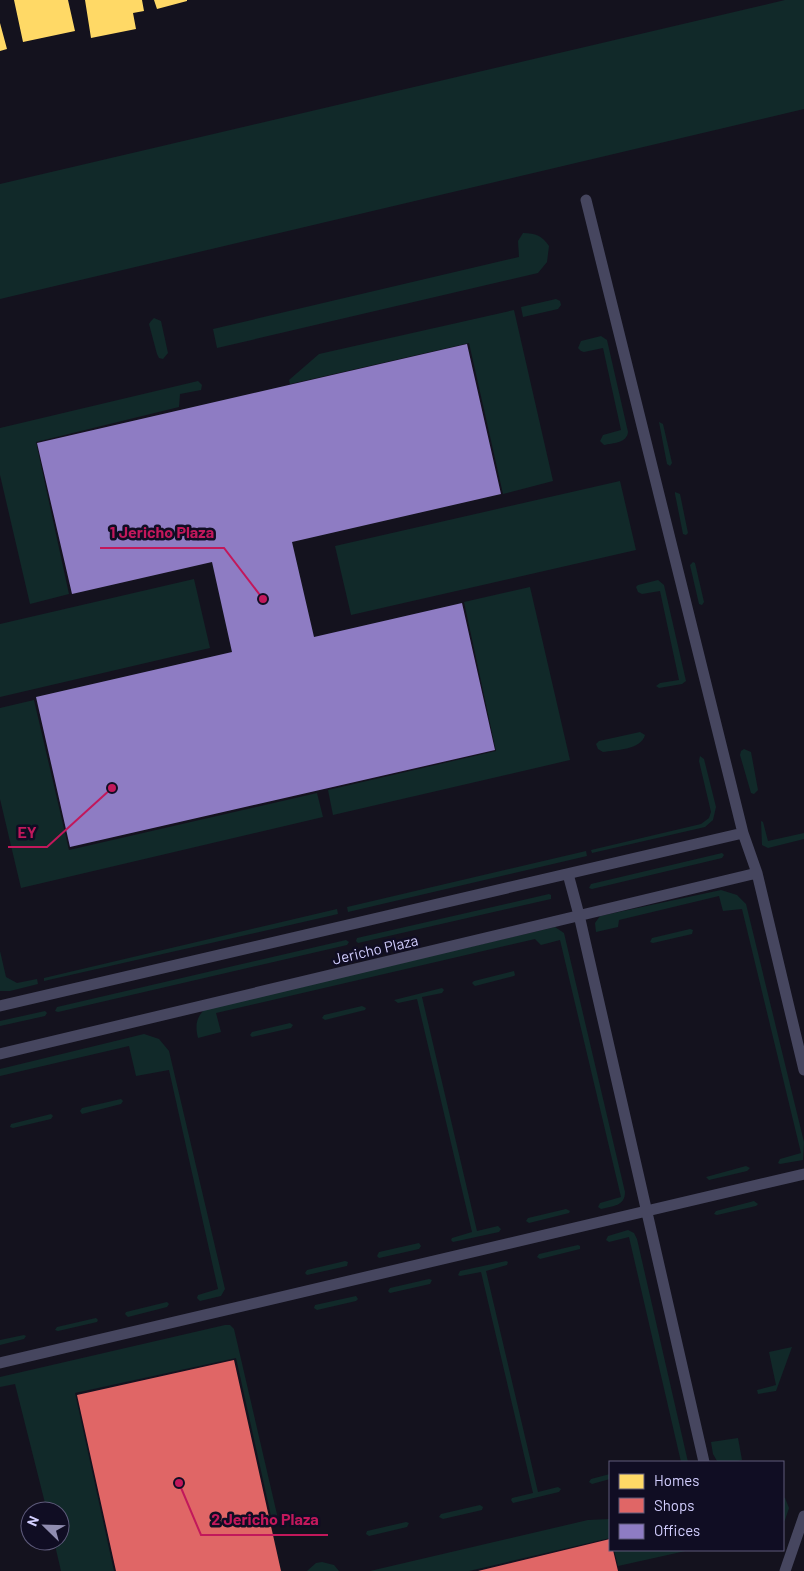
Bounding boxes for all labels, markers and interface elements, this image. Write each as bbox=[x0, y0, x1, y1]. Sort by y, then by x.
callout: 1 Jericho Plaza bbox=[100, 517, 224, 548]
text: 1 Jericho Plaza bbox=[110, 522, 214, 541]
callout: EY bbox=[8, 816, 47, 847]
text: EY bbox=[17, 822, 37, 841]
street label: Jericho Plaza bbox=[330, 930, 420, 968]
legend bbox=[609, 1461, 784, 1551]
text: Homes bbox=[654, 1471, 699, 1489]
text: Shops bbox=[654, 1496, 694, 1514]
north arrow bbox=[20, 1501, 70, 1551]
callout: 2 Jericho Plaza bbox=[201, 1504, 328, 1535]
text: 2 Jericho Plaza bbox=[211, 1509, 319, 1528]
text: N bbox=[23, 1513, 42, 1528]
text: Offices bbox=[654, 1521, 700, 1539]

